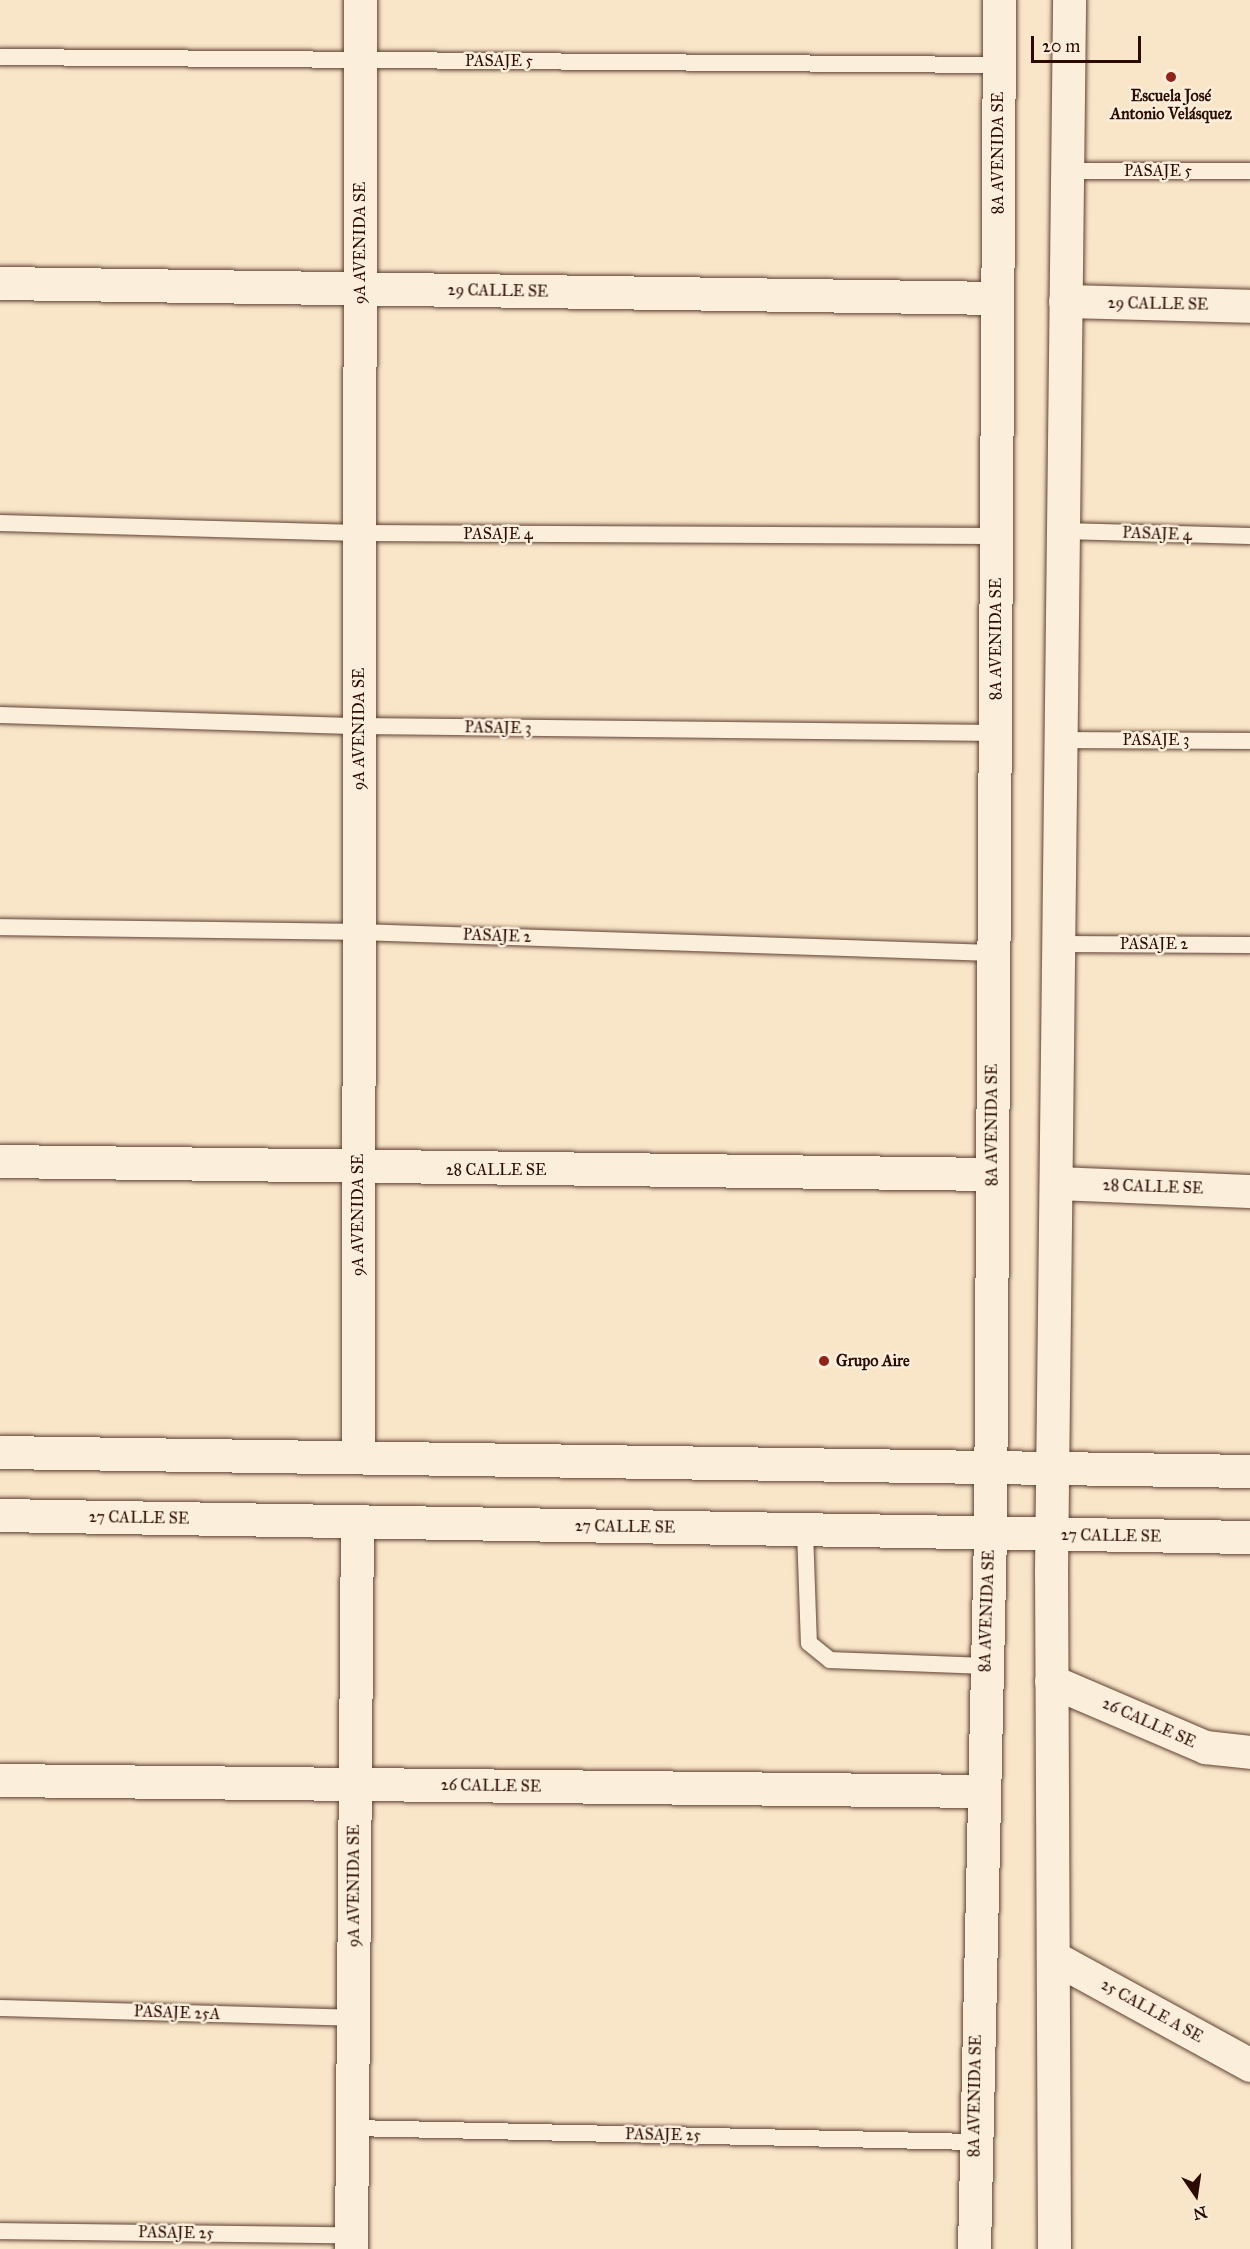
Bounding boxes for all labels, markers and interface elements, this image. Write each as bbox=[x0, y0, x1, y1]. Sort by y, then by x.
scale bar bbox=[1034, 24, 1144, 62]
text: 20 m bbox=[1042, 35, 1080, 57]
street label: PASAJE 5 bbox=[465, 51, 533, 71]
marker: Escuela José Antonio Velásquez bbox=[1164, 70, 1178, 84]
place label: Escuela José Antonio Velásquez bbox=[1110, 86, 1232, 124]
street label: 8A AVENIDA SE bbox=[988, 92, 1008, 214]
street label: PASAJE 5 bbox=[1124, 161, 1192, 181]
street label: 9A AVENIDA SE bbox=[350, 182, 370, 304]
street label: 29 CALLE SE bbox=[447, 281, 549, 301]
street label: 29 CALLE SE bbox=[1107, 294, 1209, 314]
street label: PASAJE 4 bbox=[1122, 523, 1192, 545]
street label: PASAJE 4 bbox=[463, 524, 533, 544]
street label: 8A AVENIDA SE bbox=[986, 578, 1006, 700]
street label: 9A AVENIDA SE bbox=[349, 668, 369, 790]
street label: PASAJE 3 bbox=[464, 718, 532, 738]
street label: PASAJE 3 bbox=[1123, 730, 1189, 750]
street label: PASAJE 2 bbox=[463, 925, 531, 947]
street label: PASAJE 2 bbox=[1120, 934, 1188, 954]
street label: 8A AVENIDA SE bbox=[982, 1064, 1002, 1186]
street label: 9A AVENIDA SE bbox=[348, 1154, 368, 1276]
street label: 28 CALLE SE bbox=[446, 1160, 546, 1180]
street label: 28 CALLE SE bbox=[1102, 1176, 1204, 1198]
place label: Grupo Aire bbox=[836, 1351, 910, 1371]
marker: Grupo Aire bbox=[817, 1354, 831, 1368]
street label: 27 CALLE SE bbox=[89, 1508, 189, 1528]
street label: 27 CALLE SE bbox=[575, 1517, 675, 1537]
street label: 27 CALLE SE bbox=[1061, 1526, 1161, 1546]
street label: 8A AVENIDA SE bbox=[975, 1549, 999, 1673]
street label: 26 CALLE SE bbox=[1099, 1694, 1199, 1752]
street label: 26 CALLE SE bbox=[441, 1776, 541, 1796]
street label: 9A AVENIDA SE bbox=[344, 1825, 364, 1947]
street label: 25 CALLE A SE bbox=[1098, 1975, 1206, 2047]
street label: PASAJE 25A bbox=[133, 2002, 221, 2024]
street label: 8A AVENIDA SE bbox=[964, 2035, 986, 2157]
street label: PASAJE 25 bbox=[625, 2125, 701, 2145]
north arrow bbox=[1166, 2165, 1226, 2225]
text: N bbox=[1191, 2202, 1209, 2224]
street label: PASAJE 25 bbox=[138, 2223, 214, 2243]

